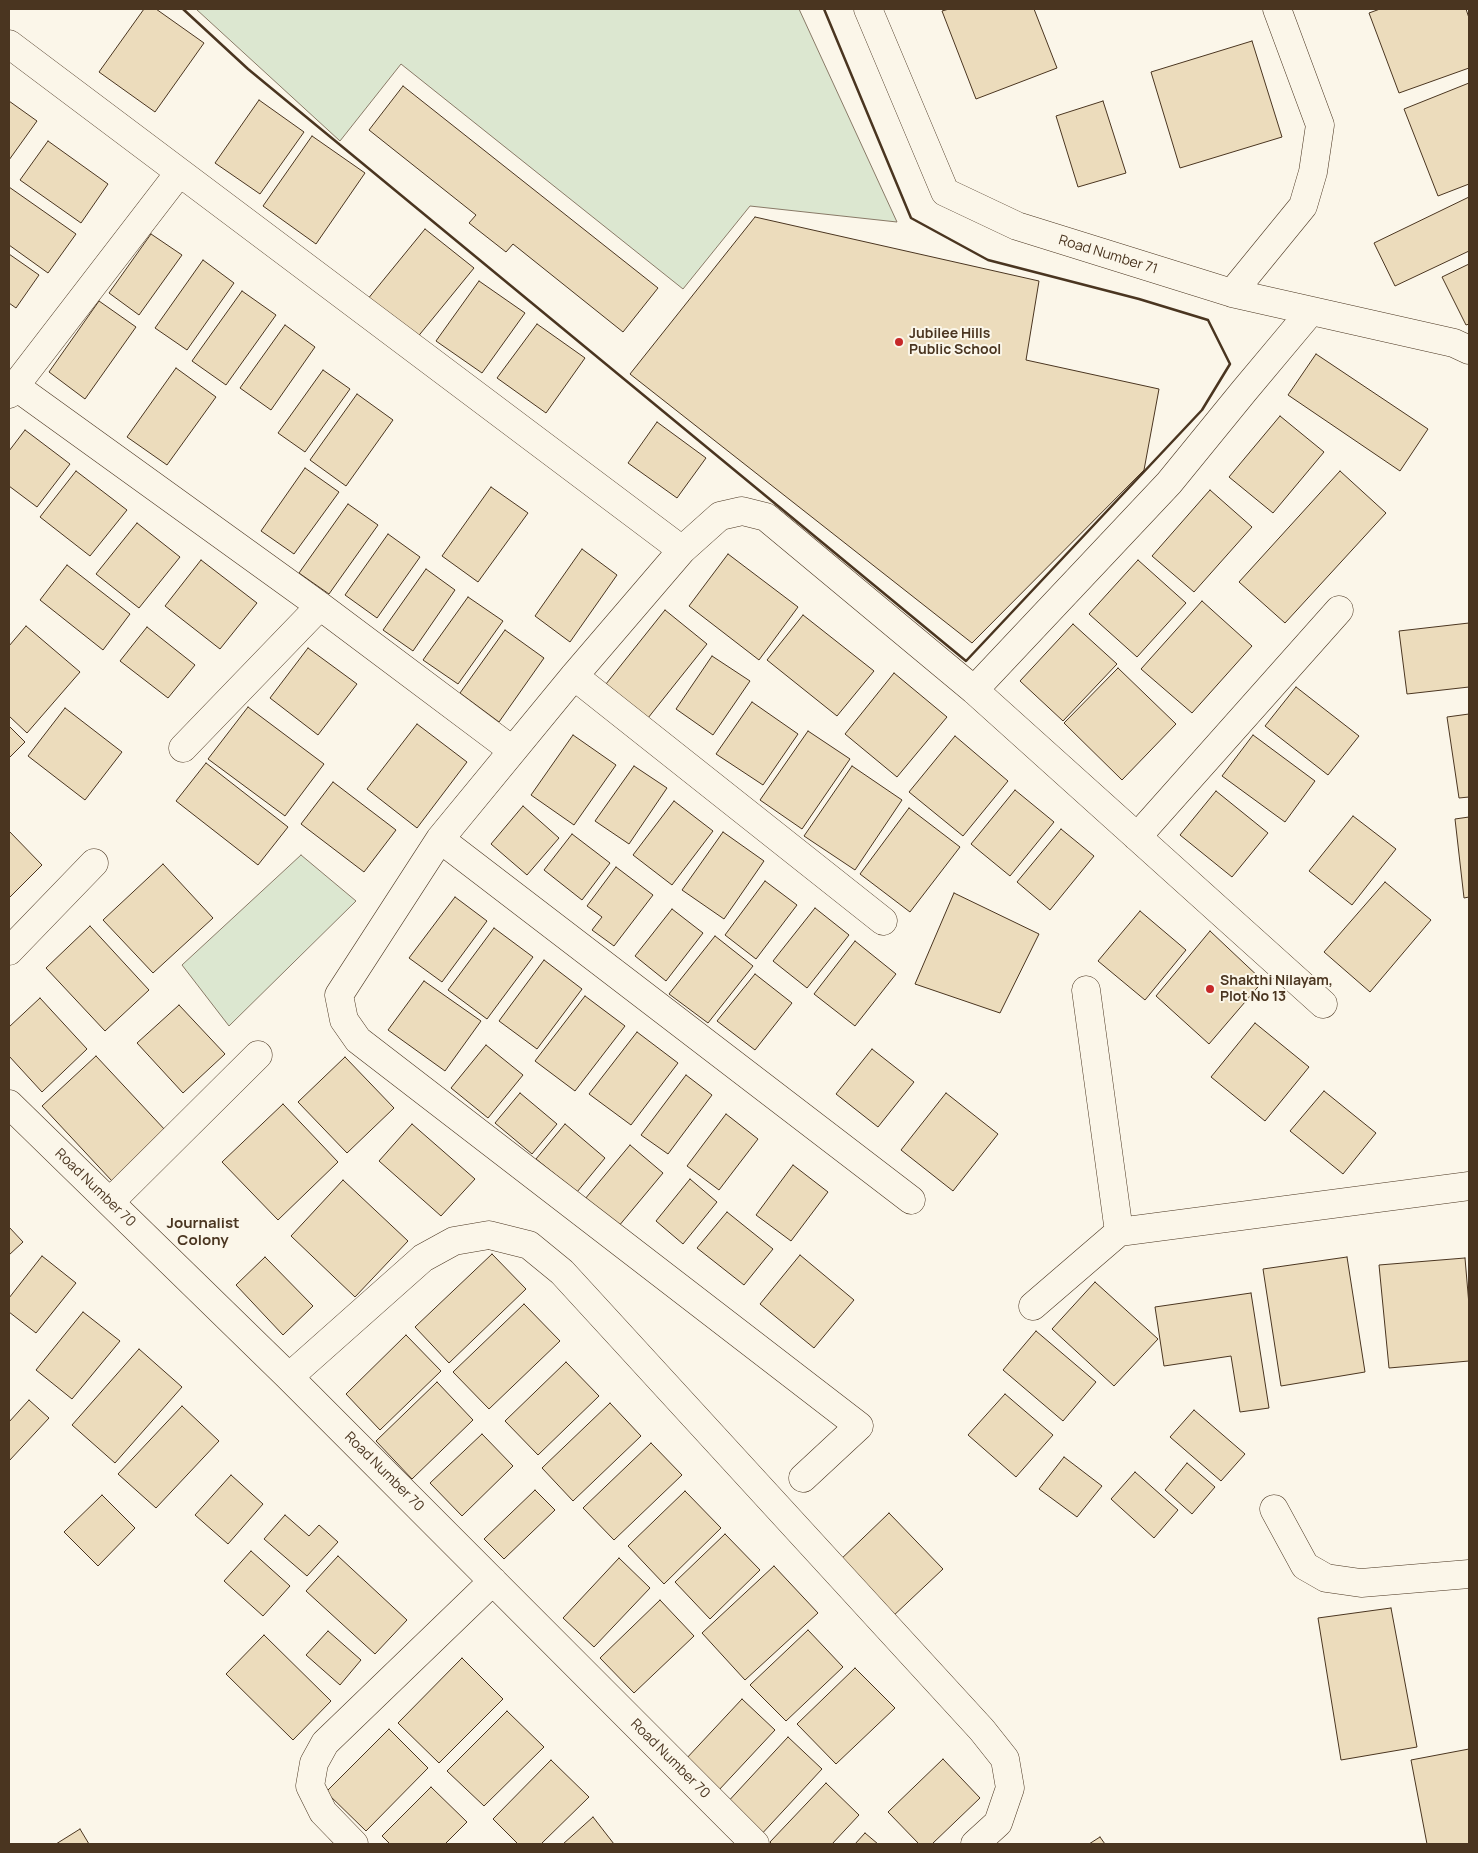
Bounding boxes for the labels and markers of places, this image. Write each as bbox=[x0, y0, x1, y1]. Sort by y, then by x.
place label: Jubilee Hills Public School bbox=[909, 326, 1001, 358]
marker: Jubilee Hills Public School bbox=[893, 336, 905, 348]
place label: Shakthi Nilayam, Plot No 13 bbox=[1220, 973, 1333, 1006]
marker: Shakthi Nilayam, Plot No 13 bbox=[1204, 983, 1216, 995]

